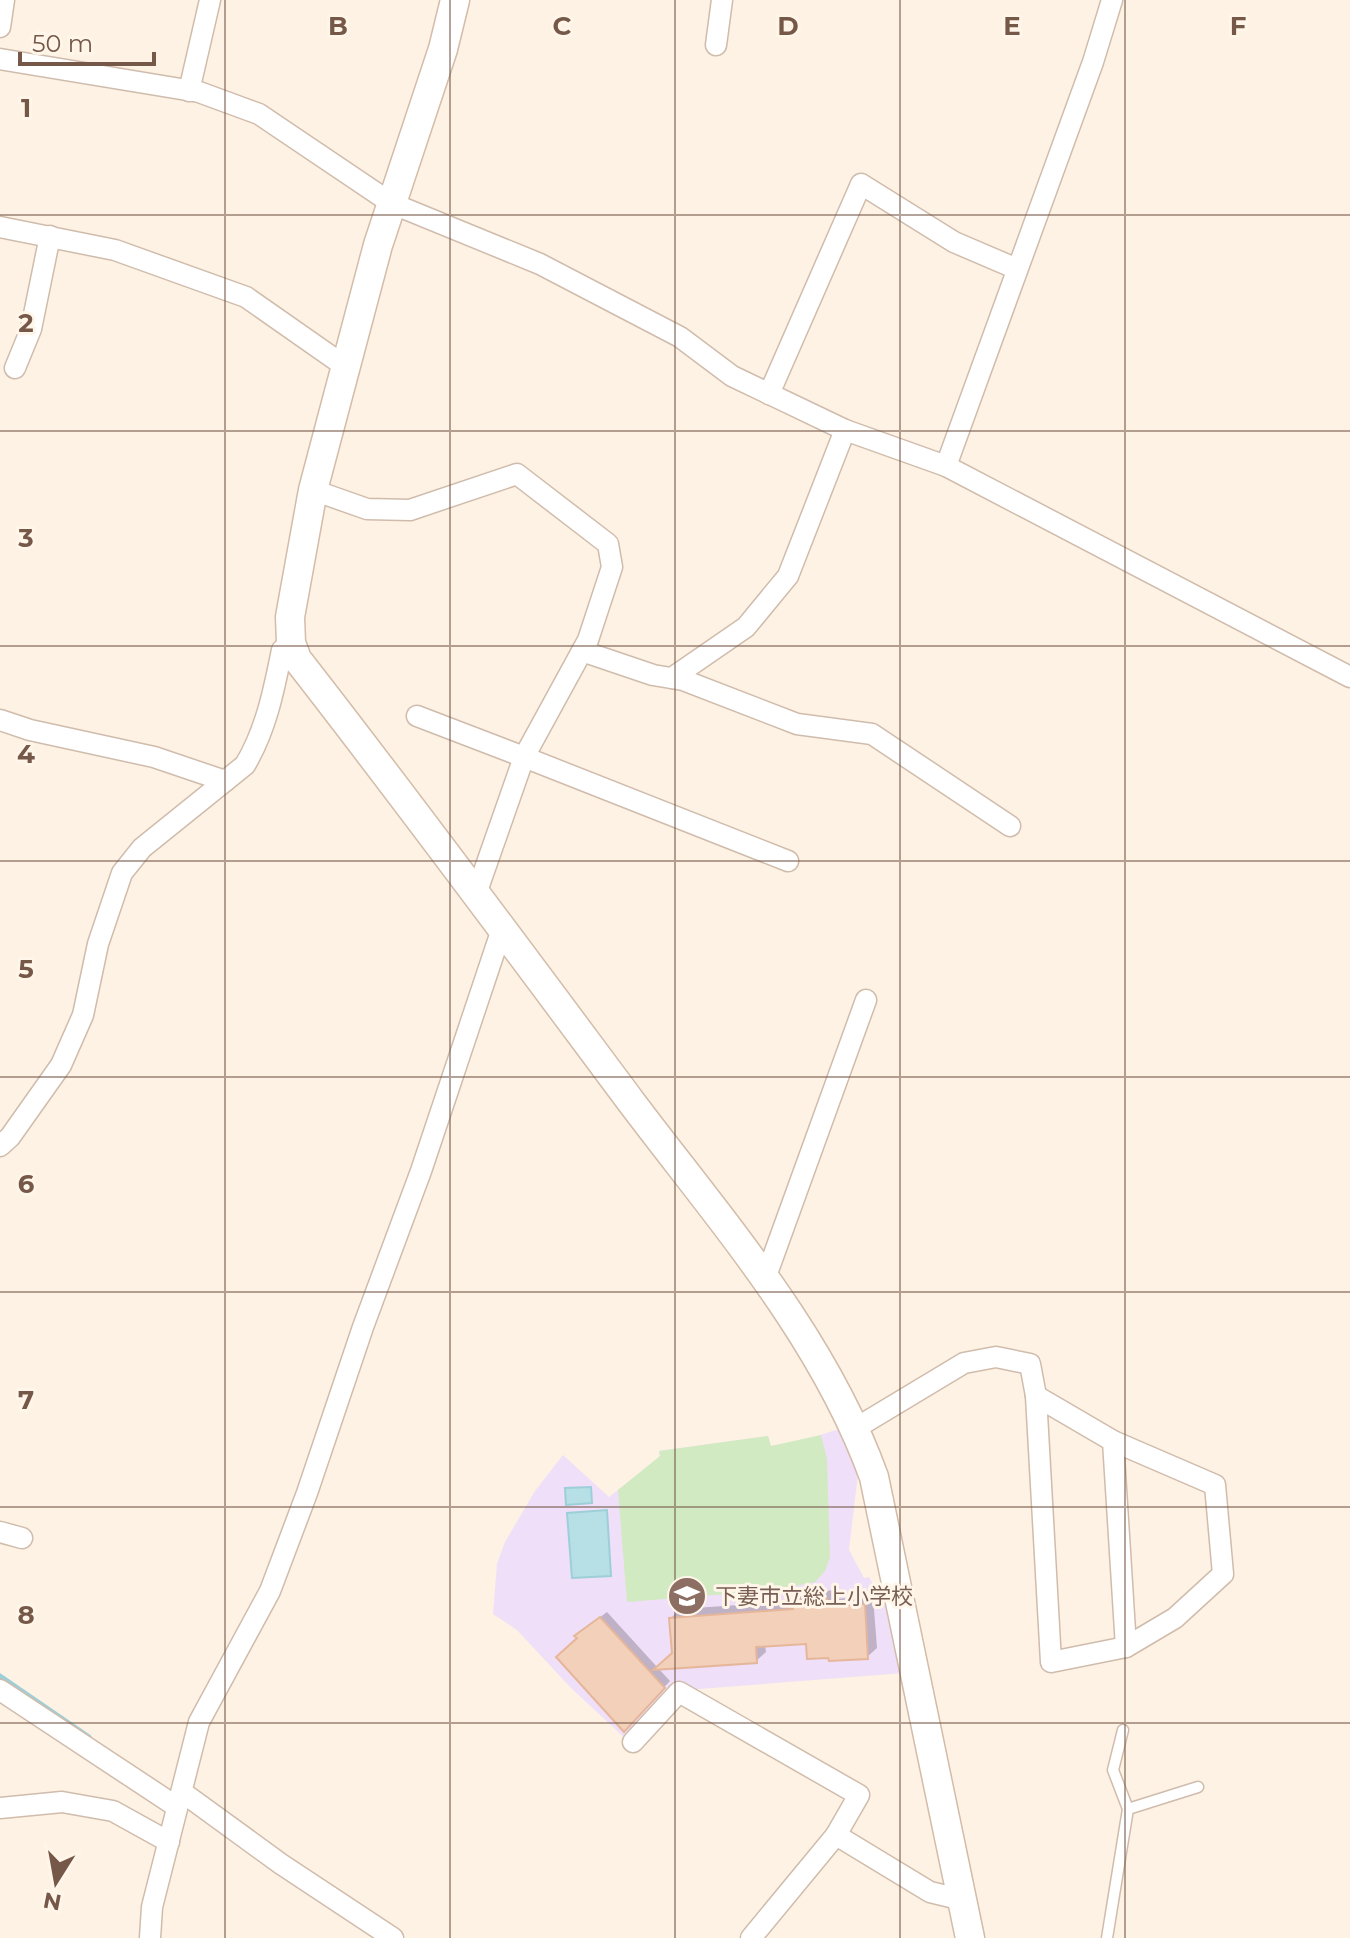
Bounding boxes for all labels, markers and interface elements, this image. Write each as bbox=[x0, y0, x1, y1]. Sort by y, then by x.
text: B bbox=[328, 10, 348, 42]
text: C bbox=[553, 10, 572, 42]
text: D bbox=[777, 10, 799, 42]
text: E bbox=[1003, 10, 1021, 42]
text: F bbox=[1230, 10, 1246, 42]
scale bar bbox=[20, 16, 154, 66]
text: 50 m bbox=[32, 29, 93, 58]
text: 1 bbox=[21, 92, 31, 124]
text: 2 bbox=[18, 307, 34, 339]
text: 3 bbox=[17, 522, 34, 554]
text: 4 bbox=[17, 738, 35, 770]
text: 5 bbox=[18, 953, 34, 985]
text: 6 bbox=[18, 1168, 35, 1200]
text: 7 bbox=[18, 1384, 34, 1416]
school or university icon: 下妻市立総上小学校 bbox=[666, 1575, 708, 1617]
place label: 下妻市立総上小学校 bbox=[715, 1583, 913, 1610]
text: 8 bbox=[17, 1599, 35, 1631]
north arrow bbox=[16, 1842, 96, 1922]
text: N bbox=[41, 1886, 64, 1916]

